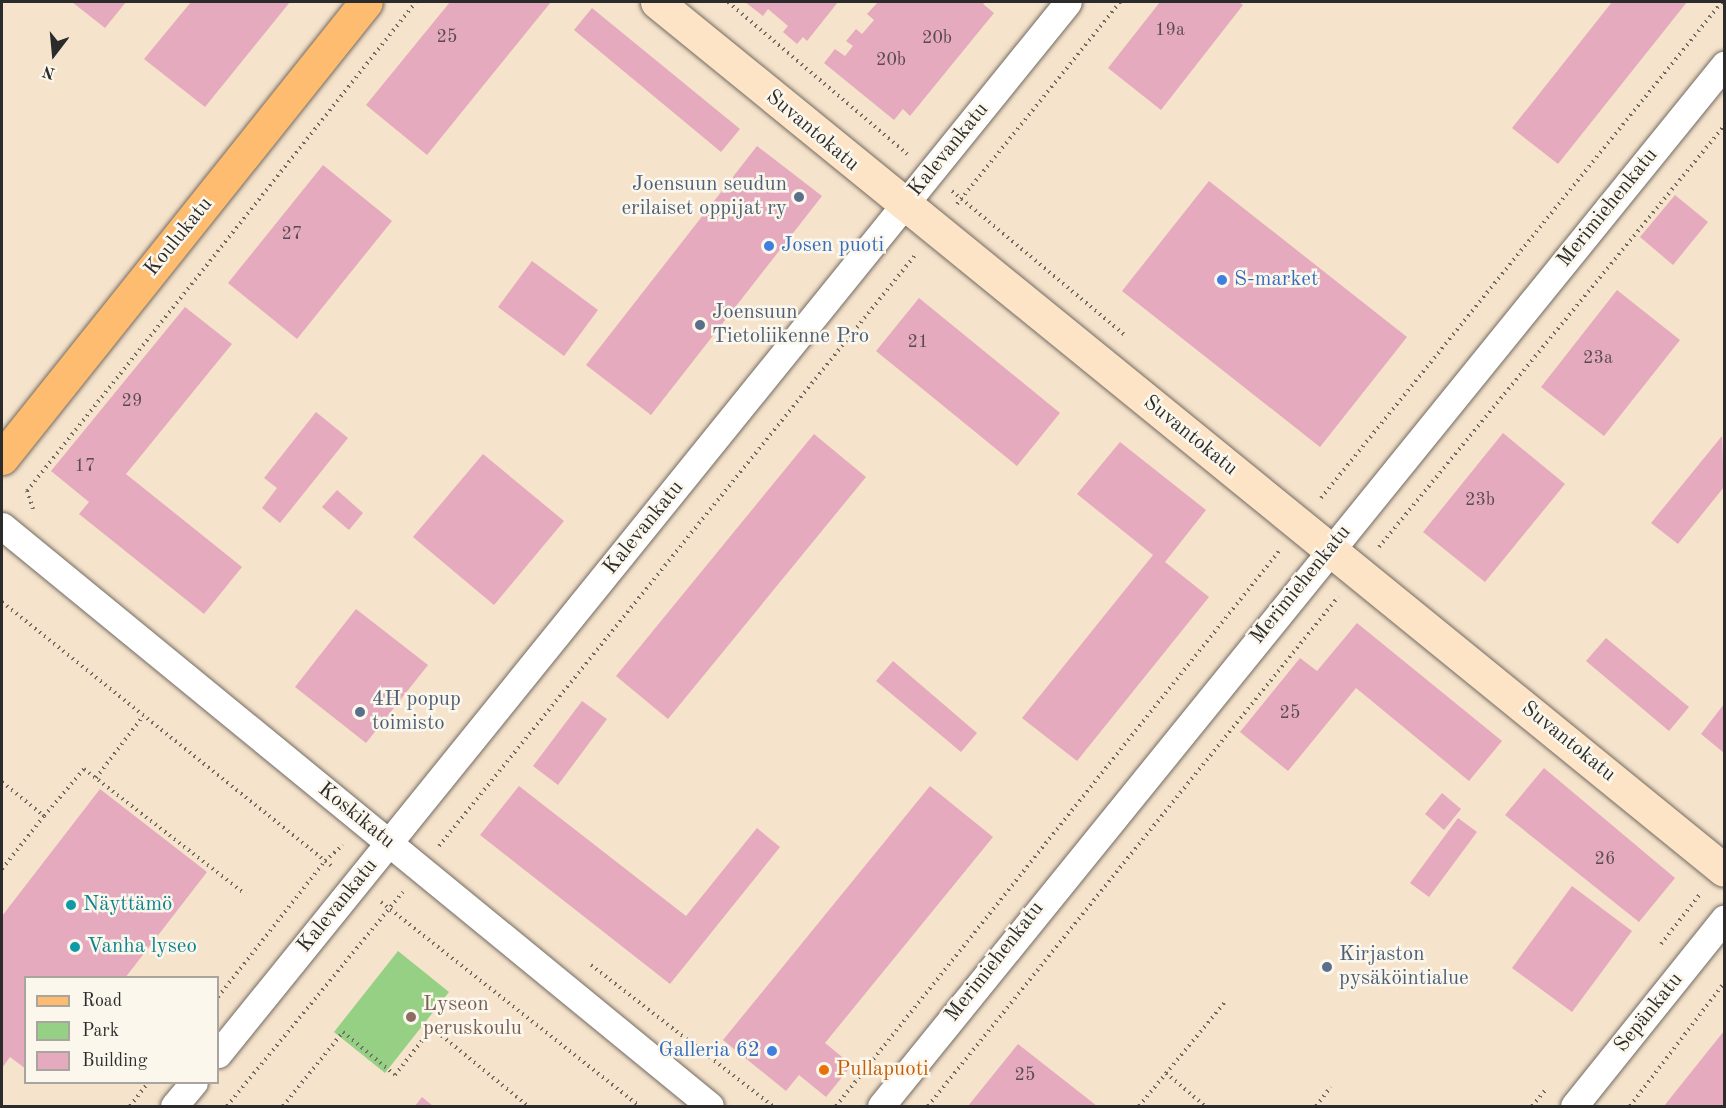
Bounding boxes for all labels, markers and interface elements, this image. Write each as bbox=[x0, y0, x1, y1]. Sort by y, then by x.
house number: 19a bbox=[1155, 19, 1185, 41]
north arrow bbox=[24, 24, 84, 84]
house number: 25 bbox=[437, 26, 457, 48]
house number: 20b bbox=[922, 27, 952, 49]
house number: 20b bbox=[876, 49, 906, 71]
text: N bbox=[41, 62, 57, 81]
street label: Suvantokatu bbox=[760, 85, 864, 177]
street label: Kalevankatu bbox=[903, 98, 995, 202]
street label: Merimiehenkatu bbox=[1552, 143, 1664, 273]
place label: Joensuun seudun erilaiset oppijat ry bbox=[621, 172, 787, 222]
marker: Joensuun seudun erilaiset oppijat ry bbox=[792, 190, 806, 204]
street label: Koulukatu bbox=[140, 192, 218, 282]
house number: 27 bbox=[282, 223, 302, 245]
place label: Josen puoti bbox=[781, 233, 884, 259]
marker: Josen puoti bbox=[762, 239, 776, 253]
place label: S-market bbox=[1234, 267, 1318, 293]
marker: S-market bbox=[1215, 273, 1229, 287]
place label: Joensuun Tietoliikenne Pro bbox=[712, 300, 869, 350]
marker: Joensuun Tietoliikenne Pro bbox=[693, 318, 707, 332]
house number: 21 bbox=[908, 331, 928, 353]
house number: 23a bbox=[1583, 347, 1613, 369]
house number: 29 bbox=[122, 390, 142, 412]
street label: Suvantokatu bbox=[1138, 390, 1242, 482]
house number: 17 bbox=[75, 455, 95, 477]
street label: Kalevankatu bbox=[598, 476, 690, 580]
house number: 23b bbox=[1465, 489, 1495, 511]
street label: Merimiehenkatu bbox=[1245, 520, 1357, 650]
place label: 4H popup toimisto bbox=[372, 687, 461, 737]
street label: Suvantokatu bbox=[1516, 696, 1620, 788]
house number: 25 bbox=[1280, 702, 1300, 724]
marker: 4H popup toimisto bbox=[353, 705, 367, 719]
street label: Koskikatu bbox=[312, 777, 400, 855]
house number: 26 bbox=[1595, 848, 1615, 870]
street label: Kalevankatu bbox=[292, 854, 384, 958]
place label: Näyttämö bbox=[83, 892, 173, 918]
street label: Merimiehenkatu bbox=[940, 897, 1050, 1027]
marker: Näyttämö bbox=[64, 898, 78, 912]
place label: Vanha lyseo bbox=[87, 934, 197, 960]
marker: Vanha lyseo bbox=[68, 940, 82, 954]
place label: Kirjaston pysäköintialue bbox=[1339, 942, 1469, 992]
marker: Kirjaston pysäköintialue bbox=[1320, 960, 1334, 974]
street label: Sepänkatu bbox=[1609, 968, 1689, 1058]
legend bbox=[24, 976, 219, 1084]
text: Road bbox=[82, 992, 122, 1010]
place label: Lyseon peruskoulu bbox=[423, 992, 522, 1042]
marker: Lyseon peruskoulu bbox=[404, 1010, 418, 1024]
text: Park bbox=[82, 1022, 119, 1040]
place label: Galleria 62 bbox=[659, 1038, 760, 1064]
marker: Galleria 62 bbox=[765, 1044, 779, 1058]
text: Building bbox=[82, 1052, 147, 1070]
place label: Pullapuoti bbox=[836, 1057, 929, 1083]
marker: Pullapuoti bbox=[817, 1063, 831, 1077]
house number: 25 bbox=[1015, 1064, 1035, 1086]

